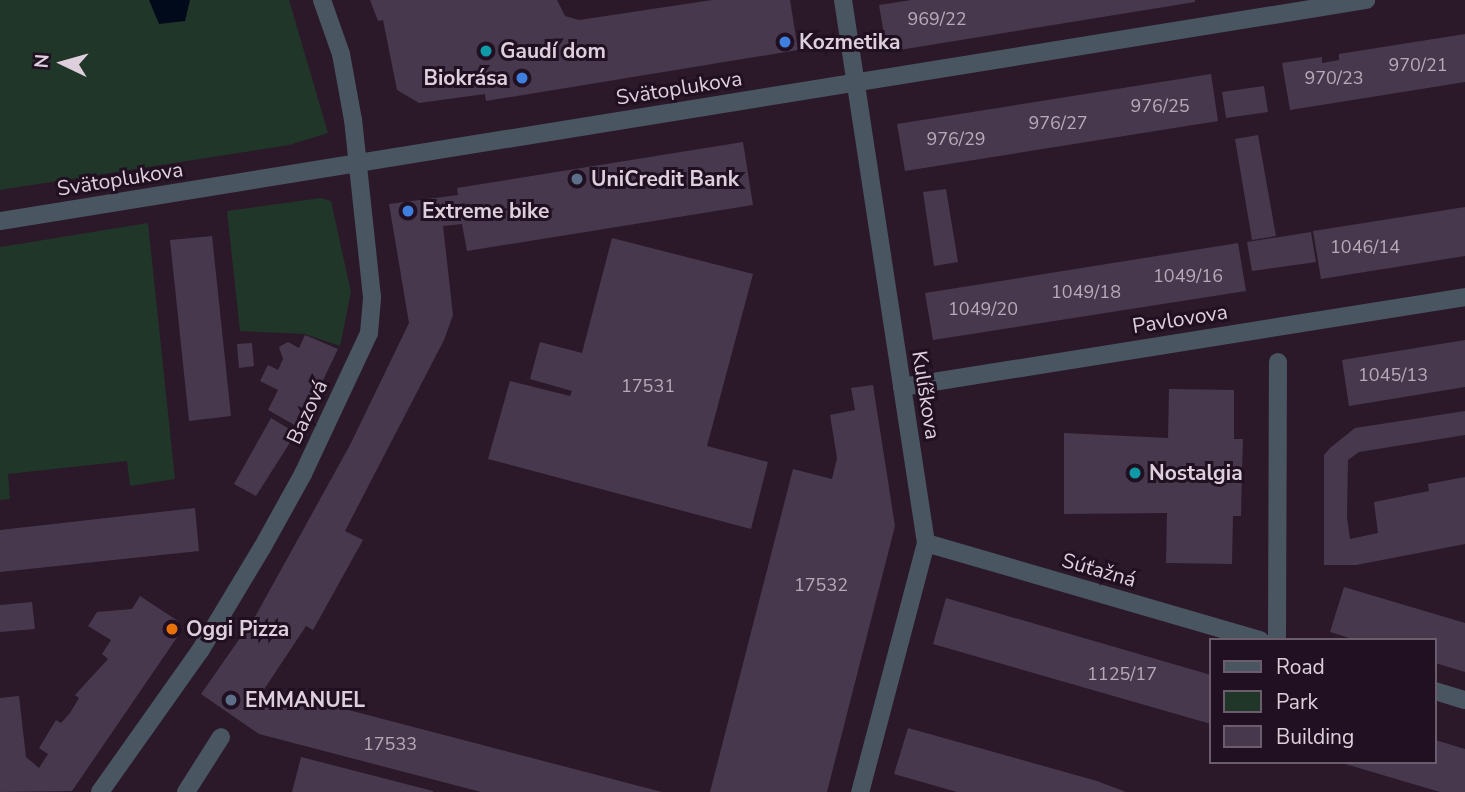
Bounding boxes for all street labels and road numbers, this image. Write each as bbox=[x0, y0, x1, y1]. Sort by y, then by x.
street label: Svätoplukova bbox=[614, 66, 744, 110]
street label: Svätoplukova bbox=[55, 157, 185, 201]
street label: Pavlovova bbox=[1131, 299, 1229, 339]
street label: Kulíškova bbox=[907, 349, 945, 441]
street label: Bazová bbox=[281, 376, 333, 448]
street label: Súťažná bbox=[1059, 547, 1139, 593]

